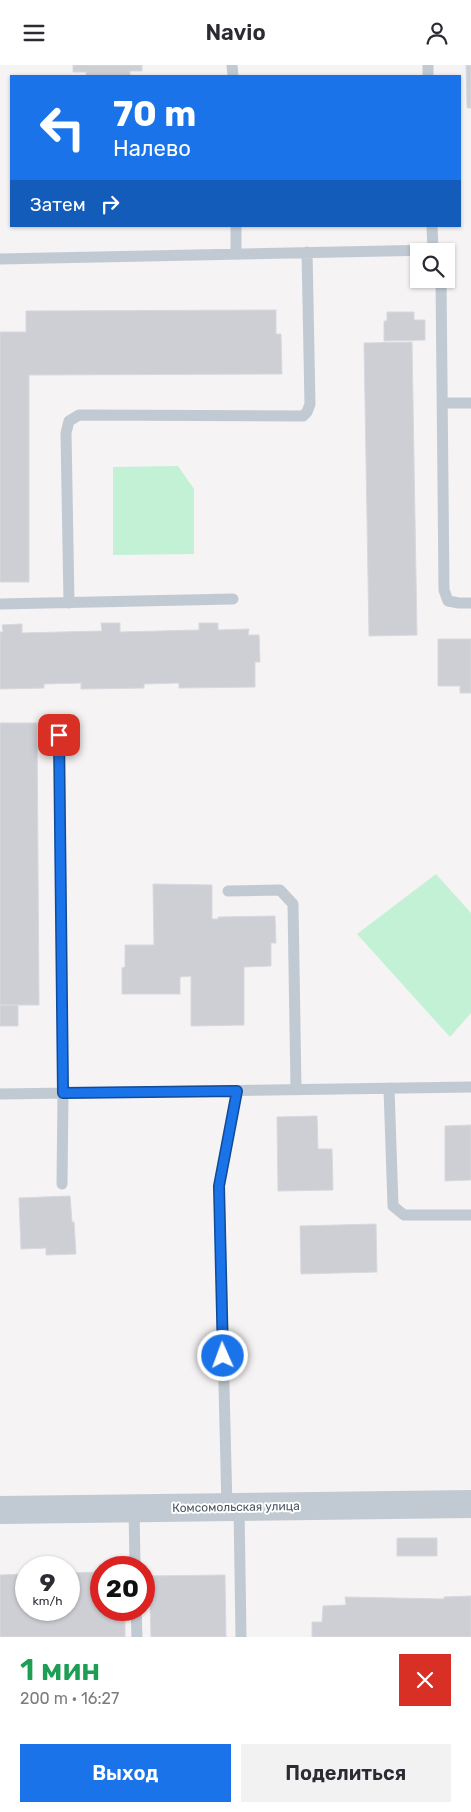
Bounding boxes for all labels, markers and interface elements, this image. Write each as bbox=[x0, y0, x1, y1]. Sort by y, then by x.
icon: menu bbox=[20, 19, 48, 47]
text: Navio bbox=[205, 19, 266, 46]
icon: person bbox=[423, 19, 451, 47]
text: 70 m bbox=[113, 93, 196, 135]
icon: left bbox=[30, 95, 95, 160]
text: Налево bbox=[113, 135, 191, 162]
icon: right bbox=[96, 190, 124, 218]
text: Затем bbox=[30, 193, 86, 216]
map controls bbox=[410, 243, 455, 288]
button: search bbox=[410, 243, 455, 288]
pin bbox=[38, 714, 80, 756]
icon: arrive bbox=[45, 721, 73, 749]
position arrow bbox=[196, 1329, 248, 1381]
street label: Комсомольская улица bbox=[172, 1499, 300, 1515]
speed limit sign: 20 bbox=[90, 1556, 155, 1621]
text: 9 bbox=[39, 1568, 56, 1597]
text: km/h bbox=[33, 1594, 62, 1608]
text: 1 мин bbox=[20, 1652, 100, 1688]
button: close bbox=[399, 1654, 451, 1706]
text: 200 m · 16:27 bbox=[20, 1689, 119, 1708]
button: Выход bbox=[20, 1744, 231, 1802]
button: Поделиться bbox=[241, 1744, 451, 1802]

